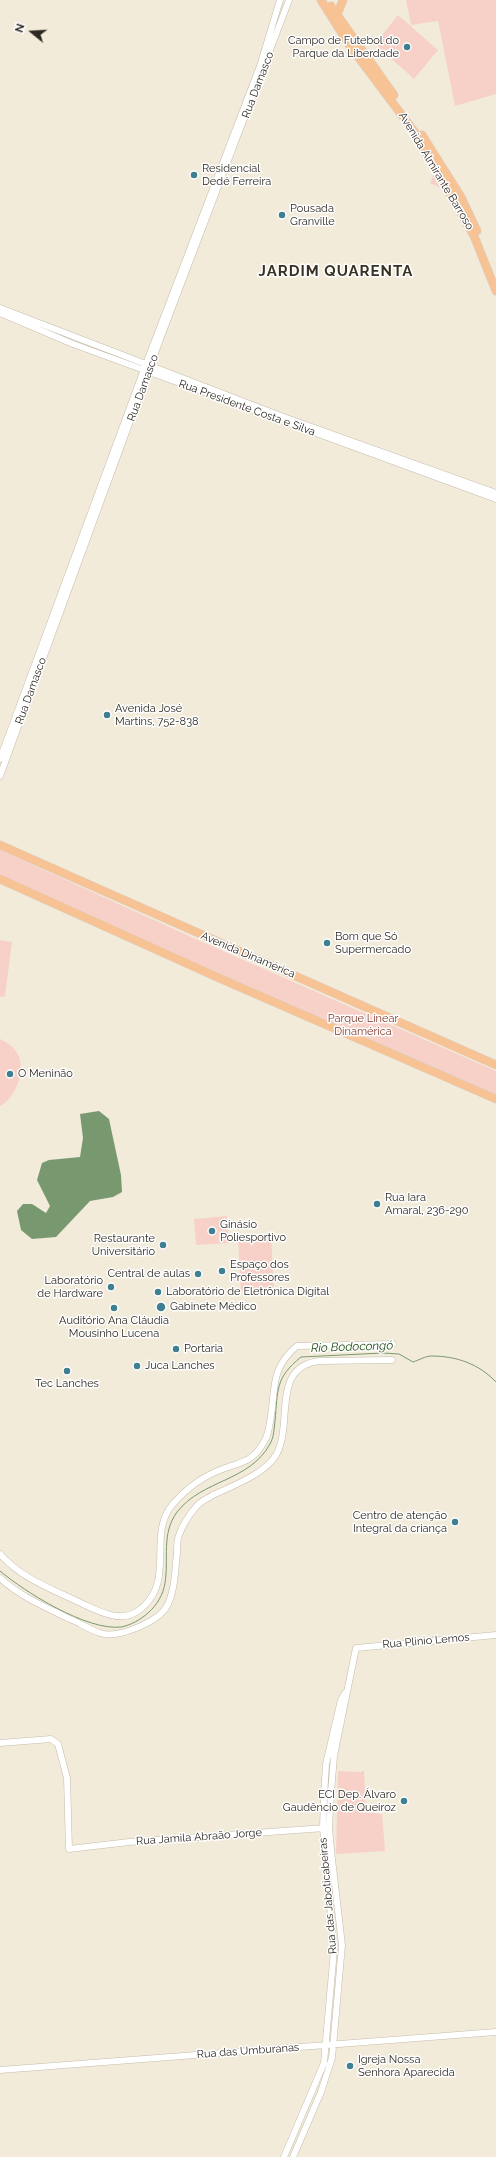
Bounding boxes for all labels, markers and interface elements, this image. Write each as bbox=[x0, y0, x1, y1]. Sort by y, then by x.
north arrow bbox=[12, 12, 52, 52]
text: N bbox=[13, 22, 28, 34]
place label: Campo de Futebol do Parque da Liberdade bbox=[288, 34, 399, 60]
marker: Campo de Futebol do Parque da Liberdade bbox=[402, 42, 412, 52]
street label: Rua Damasco bbox=[239, 50, 277, 120]
street label: Avenida Almirante Barroso bbox=[396, 110, 476, 232]
place label: Residencial Dedé Ferreira bbox=[202, 162, 271, 188]
marker: Residencial Dedé Ferreira bbox=[189, 170, 199, 180]
place label: Pousada Granville bbox=[290, 202, 335, 228]
marker: Pousada Granville bbox=[277, 210, 287, 220]
district label: JARDIM QUARENTA bbox=[259, 262, 413, 280]
street label: Rua Damasco bbox=[125, 353, 161, 423]
street label: Rua Presidente Costa e Silva bbox=[177, 377, 317, 439]
street label: Rua Damasco bbox=[13, 656, 49, 726]
place label: Avenida José Martins, 752-838 bbox=[115, 702, 199, 728]
marker: Avenida José Martins, 752-838 bbox=[102, 710, 112, 720]
street label: Avenida Dinamérica bbox=[199, 929, 297, 981]
place label: Bom que Só Supermercado bbox=[335, 930, 411, 956]
marker: Bom que Só Supermercado bbox=[322, 938, 332, 948]
park label: Parque Linear Dinamérica bbox=[328, 1012, 398, 1038]
place label: O Meninão bbox=[18, 1067, 73, 1081]
marker: O Meninão bbox=[5, 1069, 15, 1079]
place label: Rua Iara Amaral, 236-290 bbox=[385, 1191, 468, 1217]
marker: Rua Iara Amaral, 236-290 bbox=[372, 1199, 382, 1209]
place label: Ginásio Poliesportivo bbox=[220, 1218, 286, 1244]
marker: Ginásio Poliesportivo bbox=[207, 1226, 217, 1236]
place label: Restaurante Universitário bbox=[92, 1232, 155, 1258]
marker: Restaurante Universitário bbox=[158, 1240, 168, 1250]
place label: Espaço dos Professores bbox=[230, 1258, 290, 1284]
marker: Espaço dos Professores bbox=[217, 1266, 227, 1276]
place label: Central de aulas bbox=[107, 1267, 190, 1281]
marker: Central de aulas bbox=[193, 1269, 203, 1279]
place label: Laboratório de Hardware bbox=[37, 1274, 103, 1300]
marker: Laboratório de Hardware bbox=[106, 1282, 116, 1292]
place label: Laboratório de Eletrônica Digital bbox=[166, 1285, 329, 1299]
marker: Laboratório de Eletrônica Digital bbox=[153, 1287, 163, 1297]
place label: Gabinete Médico bbox=[170, 1300, 257, 1314]
marker: Gabinete Médico bbox=[155, 1301, 167, 1313]
marker: Auditório Ana Cláudia Mousinho Lucena bbox=[109, 1303, 119, 1313]
place label: Auditório Ana Cláudia Mousinho Lucena bbox=[59, 1314, 169, 1340]
water label: Rio Bodocongó bbox=[311, 1338, 393, 1356]
place label: Portaria bbox=[184, 1342, 223, 1356]
marker: Portaria bbox=[171, 1344, 181, 1354]
place label: Juca Lanches bbox=[145, 1359, 215, 1373]
marker: Juca Lanches bbox=[132, 1361, 142, 1371]
marker: Tec Lanches bbox=[62, 1366, 72, 1376]
place label: Tec Lanches bbox=[35, 1377, 99, 1391]
place label: Centro de atenção Integral da criança bbox=[353, 1509, 447, 1535]
marker: Centro de atenção Integral da criança bbox=[450, 1517, 460, 1527]
street label: Rua Plinio Lemos bbox=[382, 1631, 470, 1651]
place label: ECI Dep. Álvaro Gaudêncio de Queiroz bbox=[283, 1788, 396, 1814]
marker: ECI Dep. Álvaro Gaudêncio de Queiroz bbox=[399, 1796, 409, 1806]
street label: Rua Jamila Abraão Jorge bbox=[136, 1826, 262, 1848]
street label: Rua das Jaboticabeiras bbox=[316, 1837, 340, 1955]
street label: Rua das Umburanas bbox=[196, 2041, 300, 2061]
place label: Igreja Nossa Senhora Aparecida bbox=[358, 2053, 455, 2079]
marker: Igreja Nossa Senhora Aparecida bbox=[345, 2061, 355, 2071]

